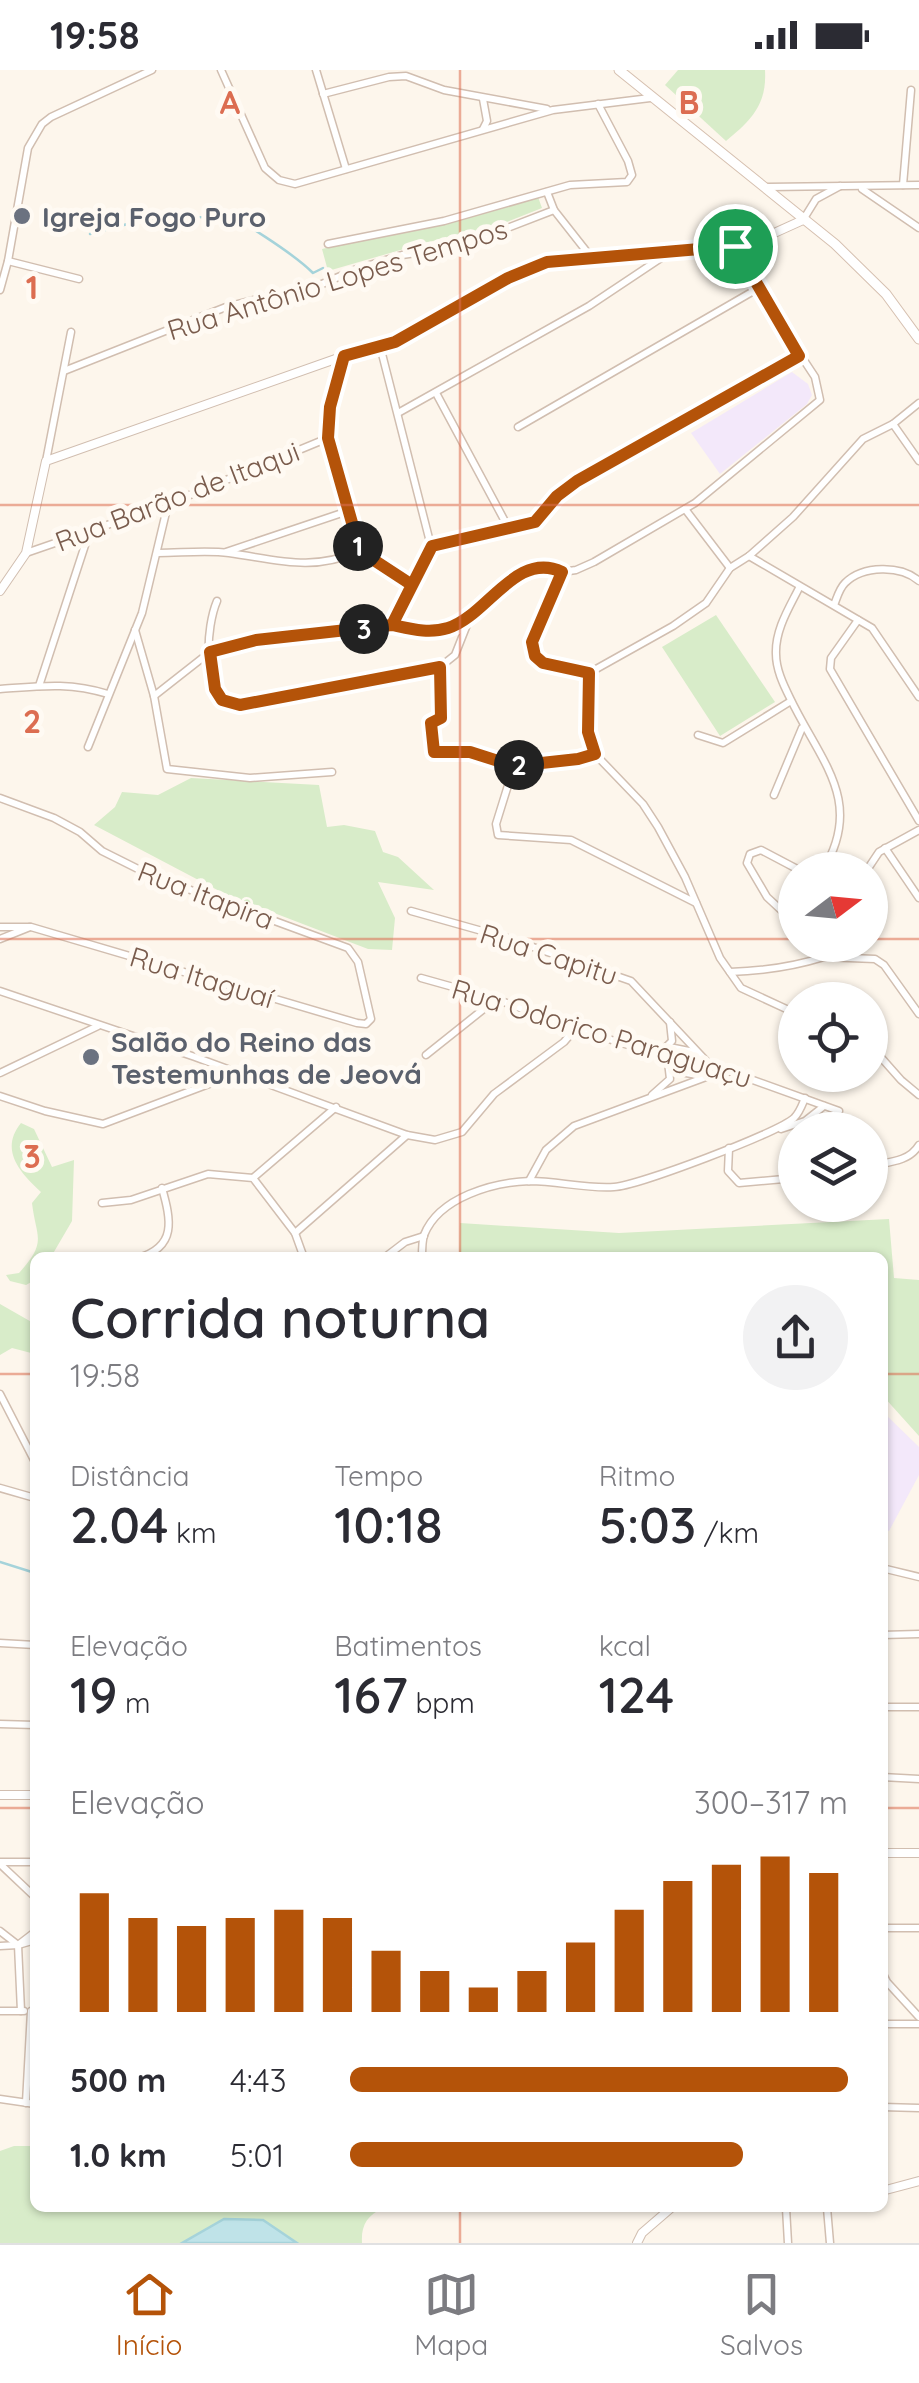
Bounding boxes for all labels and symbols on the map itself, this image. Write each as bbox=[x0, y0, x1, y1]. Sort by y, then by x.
text: A bbox=[220, 82, 241, 122]
text: B bbox=[679, 82, 699, 122]
place label: Igreja Fogo Puro bbox=[42, 199, 266, 234]
pin bbox=[693, 204, 778, 289]
marker: Igreja Fogo Puro bbox=[11, 205, 33, 227]
street label: Rua Antônio Lopes Tempos bbox=[163, 211, 511, 347]
text: 1 bbox=[26, 267, 38, 307]
street label: Rua Barão de Itaqui bbox=[50, 433, 304, 559]
pin: 1 bbox=[333, 521, 383, 571]
pin: 3 bbox=[339, 604, 389, 654]
text: 2 bbox=[23, 701, 41, 741]
pin: 2 bbox=[494, 740, 544, 790]
north arrow bbox=[778, 852, 888, 962]
street label: Rua Itapira bbox=[133, 853, 279, 937]
street label: Rua Capitu bbox=[476, 915, 622, 993]
street label: Rua Itaguaí bbox=[126, 939, 278, 1015]
street label: Rua Odorico Paraguaçu bbox=[448, 971, 756, 1095]
place label: Salão do Reino das Testemunhas de Jeová bbox=[111, 1024, 422, 1091]
marker: Salão do Reino das Testemunhas de Jeová bbox=[80, 1046, 102, 1068]
text: 3 bbox=[23, 1136, 41, 1176]

